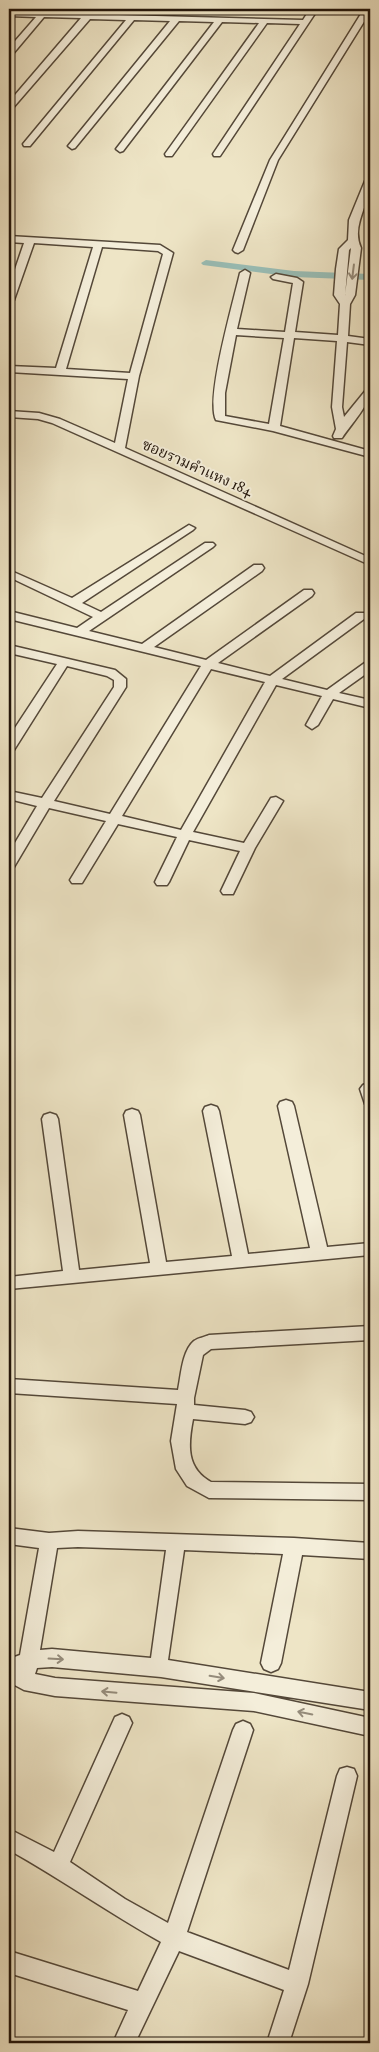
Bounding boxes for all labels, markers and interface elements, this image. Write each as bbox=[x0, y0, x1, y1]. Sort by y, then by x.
one-way arrow bbox=[348, 264, 358, 280]
street label: ซอยรามคำแหง 184 bbox=[139, 435, 256, 501]
one-way arrow bbox=[47, 1654, 63, 1663]
one-way arrow bbox=[209, 1672, 225, 1682]
one-way arrow bbox=[102, 1687, 118, 1697]
one-way arrow bbox=[298, 1707, 314, 1717]

